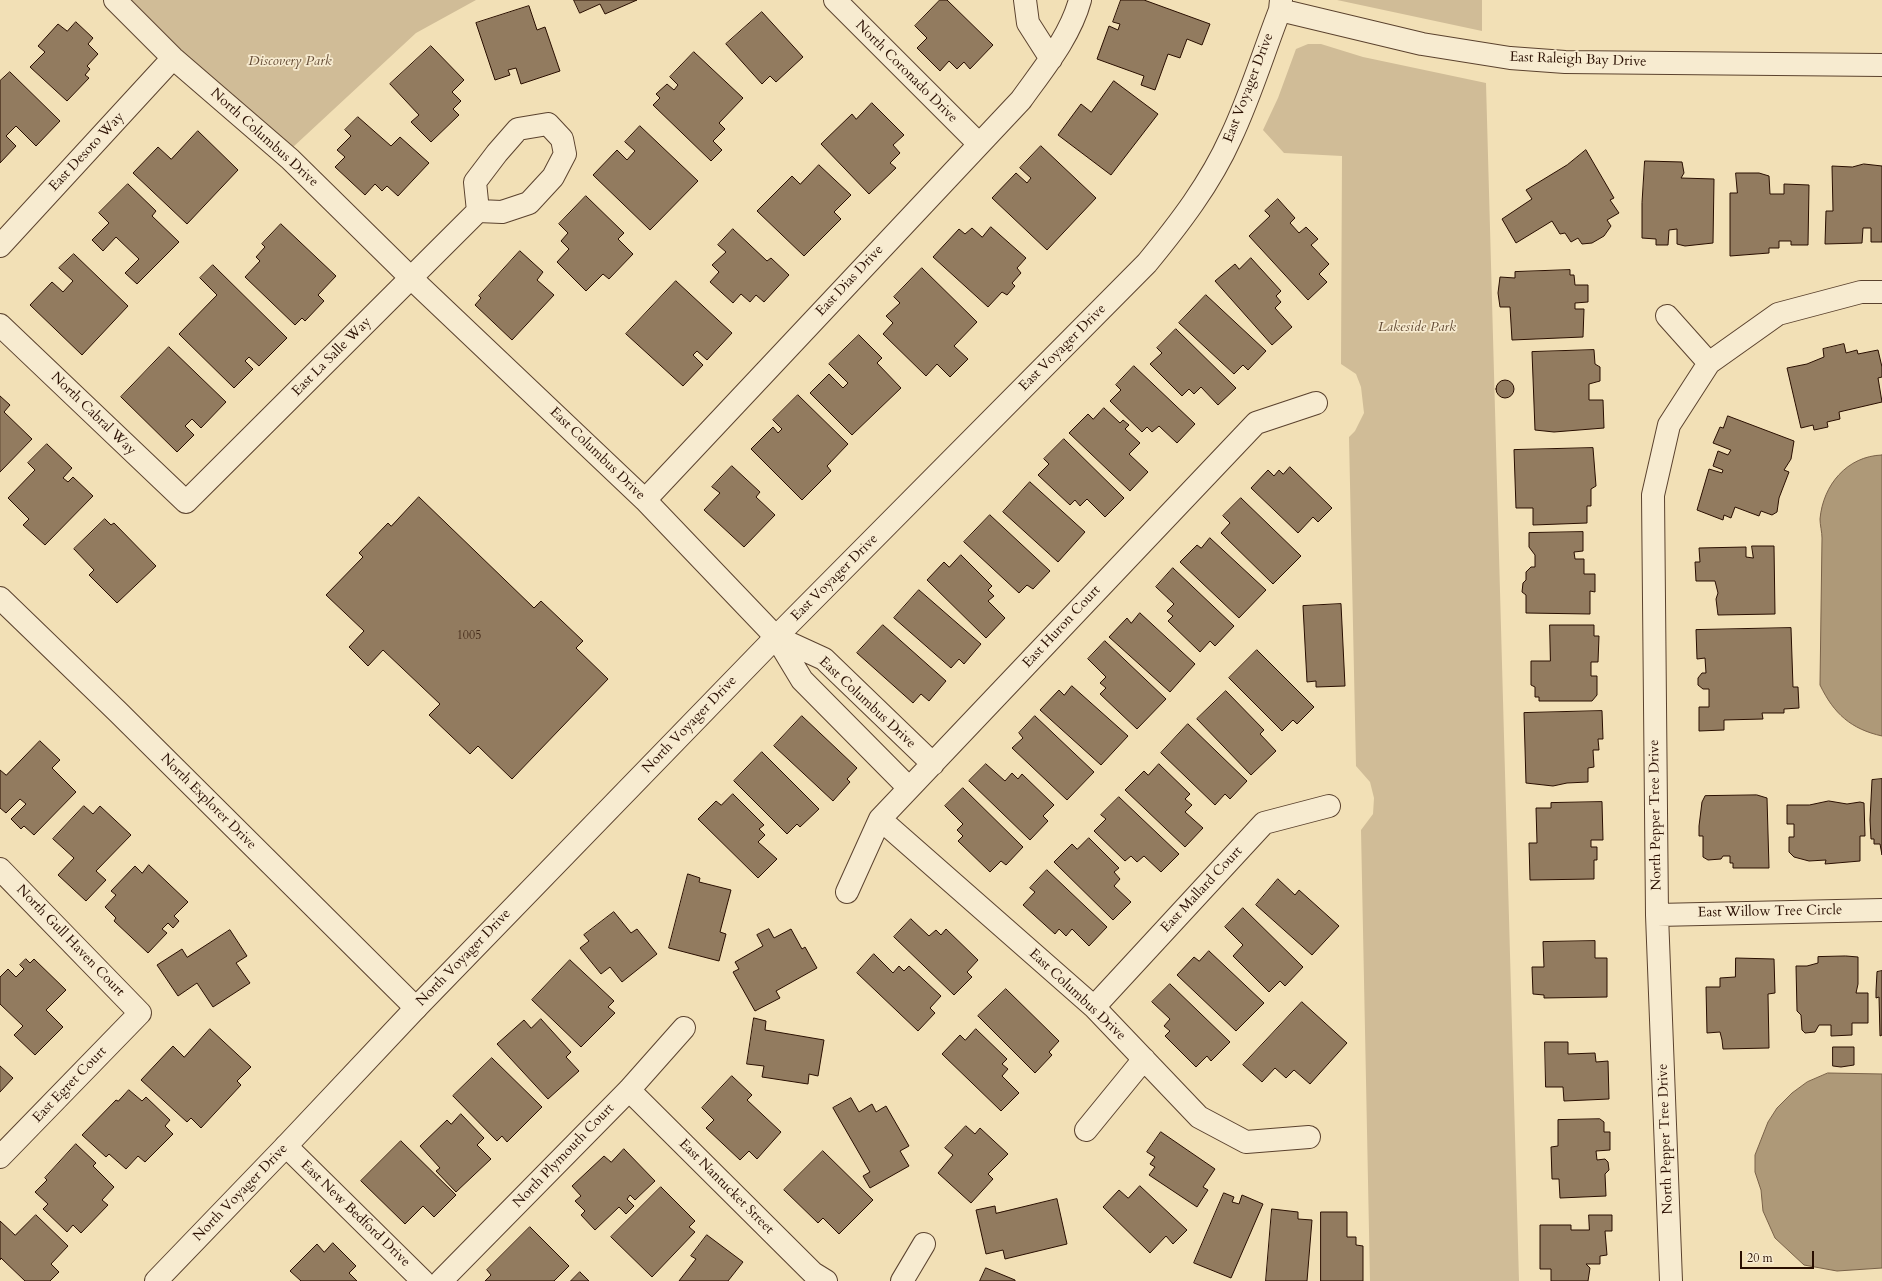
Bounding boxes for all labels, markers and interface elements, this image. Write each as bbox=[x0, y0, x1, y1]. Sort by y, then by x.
street label: North Coronado Drive bbox=[851, 17, 961, 127]
street label: East Voyager Drive bbox=[1220, 31, 1278, 145]
street label: East Raleigh Bay Drive bbox=[1509, 49, 1647, 71]
park label: Discovery Park bbox=[248, 54, 332, 70]
street label: North Columbus Drive bbox=[207, 85, 321, 191]
street label: East Desoto Way bbox=[46, 109, 128, 195]
street label: East Dias Drive bbox=[813, 242, 887, 320]
street label: East Voyager Drive bbox=[1016, 301, 1110, 395]
street label: East La Salle Way bbox=[289, 314, 375, 400]
park label: Lakeside Park bbox=[1378, 320, 1456, 336]
street label: North Cabral Way bbox=[47, 369, 139, 459]
street label: East Columbus Drive bbox=[546, 404, 648, 504]
street label: East Voyager Drive bbox=[788, 531, 882, 625]
street label: East Huron Court bbox=[1019, 582, 1105, 672]
house number: 1005 bbox=[457, 629, 481, 643]
street label: East Columbus Drive bbox=[815, 654, 919, 752]
street label: North Voyager Drive bbox=[639, 673, 741, 777]
street label: North Pepper Tree Drive bbox=[1646, 739, 1666, 891]
street label: North Explorer Drive bbox=[157, 751, 259, 853]
street label: East Mallard Court bbox=[1158, 843, 1246, 937]
street label: North Gull Haven Court bbox=[12, 882, 128, 1000]
street label: East Willow Tree Circle bbox=[1698, 902, 1842, 922]
street label: North Voyager Drive bbox=[413, 906, 515, 1010]
street label: East Columbus Drive bbox=[1025, 946, 1129, 1044]
street label: East Egret Court bbox=[30, 1043, 110, 1127]
street label: North Pepper Tree Drive bbox=[1655, 1063, 1677, 1215]
street label: North Plymouth Court bbox=[510, 1100, 618, 1212]
street label: East Nantucket Street bbox=[675, 1136, 777, 1238]
street label: North Voyager Drive bbox=[190, 1141, 292, 1245]
street label: East New Bedford Drive bbox=[297, 1157, 413, 1271]
scale bar bbox=[1742, 1243, 1816, 1269]
text: 20 m bbox=[1747, 1250, 1773, 1266]

